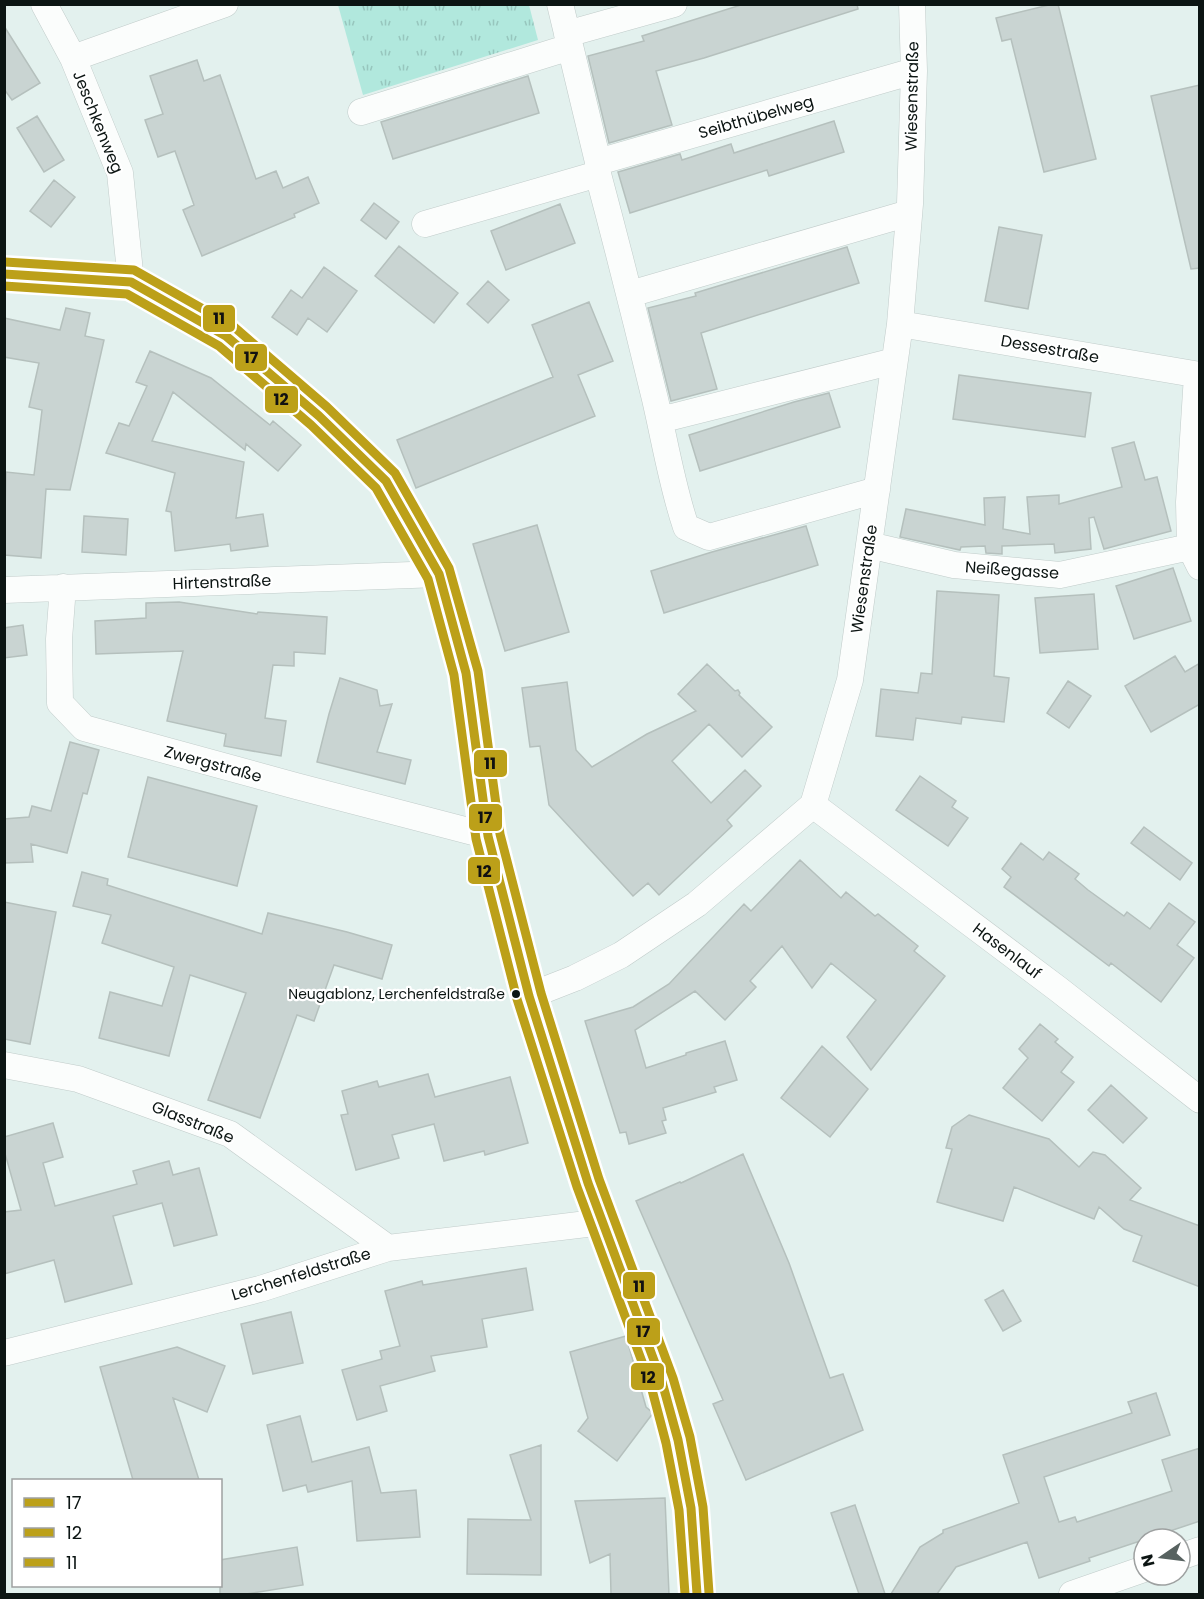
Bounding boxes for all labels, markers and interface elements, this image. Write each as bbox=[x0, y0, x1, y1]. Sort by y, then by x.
street label: Wiesenstraße bbox=[900, 41, 924, 151]
street label: Jeschkenweg bbox=[67, 67, 129, 177]
street label: Seibthübelweg bbox=[696, 90, 816, 144]
line badge: 11 bbox=[202, 304, 236, 333]
text: 11 bbox=[213, 307, 225, 330]
street label: Dessestraße bbox=[999, 329, 1101, 369]
line badge: 17 bbox=[234, 343, 268, 372]
text: 17 bbox=[244, 346, 259, 369]
line badge: 12 bbox=[264, 385, 299, 414]
text: 12 bbox=[273, 388, 289, 411]
street label: Wiesenstraße bbox=[845, 523, 883, 635]
street label: Neißegasse bbox=[964, 555, 1060, 585]
street label: Hirtenstraße bbox=[172, 569, 272, 595]
street label: Zwergstraße bbox=[162, 740, 264, 788]
line badge: 11 bbox=[473, 749, 508, 778]
text: 11 bbox=[484, 752, 496, 775]
line badge: 17 bbox=[468, 803, 503, 832]
text: 17 bbox=[478, 806, 493, 829]
line badge: 12 bbox=[467, 856, 501, 885]
text: 12 bbox=[476, 860, 492, 883]
street label: Hasenlauf bbox=[968, 918, 1046, 984]
place label: Neugablonz, Lerchenfeldstraße bbox=[288, 984, 505, 1004]
marker: Neugablonz, Lerchenfeldstraße bbox=[510, 988, 522, 1000]
street label: Glasstraße bbox=[148, 1095, 238, 1149]
street label: Lerchenfeldstraße bbox=[228, 1242, 374, 1306]
line badge: 11 bbox=[622, 1271, 656, 1300]
text: 11 bbox=[633, 1275, 645, 1298]
line badge: 17 bbox=[626, 1317, 661, 1346]
text: 17 bbox=[636, 1320, 651, 1343]
line badge: 12 bbox=[630, 1362, 665, 1391]
text: 12 bbox=[640, 1366, 656, 1389]
legend bbox=[12, 1479, 222, 1587]
text: 17 bbox=[66, 1490, 82, 1515]
text: 12 bbox=[66, 1520, 82, 1545]
north arrow bbox=[1132, 1527, 1192, 1587]
text: 11 bbox=[66, 1550, 78, 1575]
text: N bbox=[1135, 1552, 1161, 1569]

